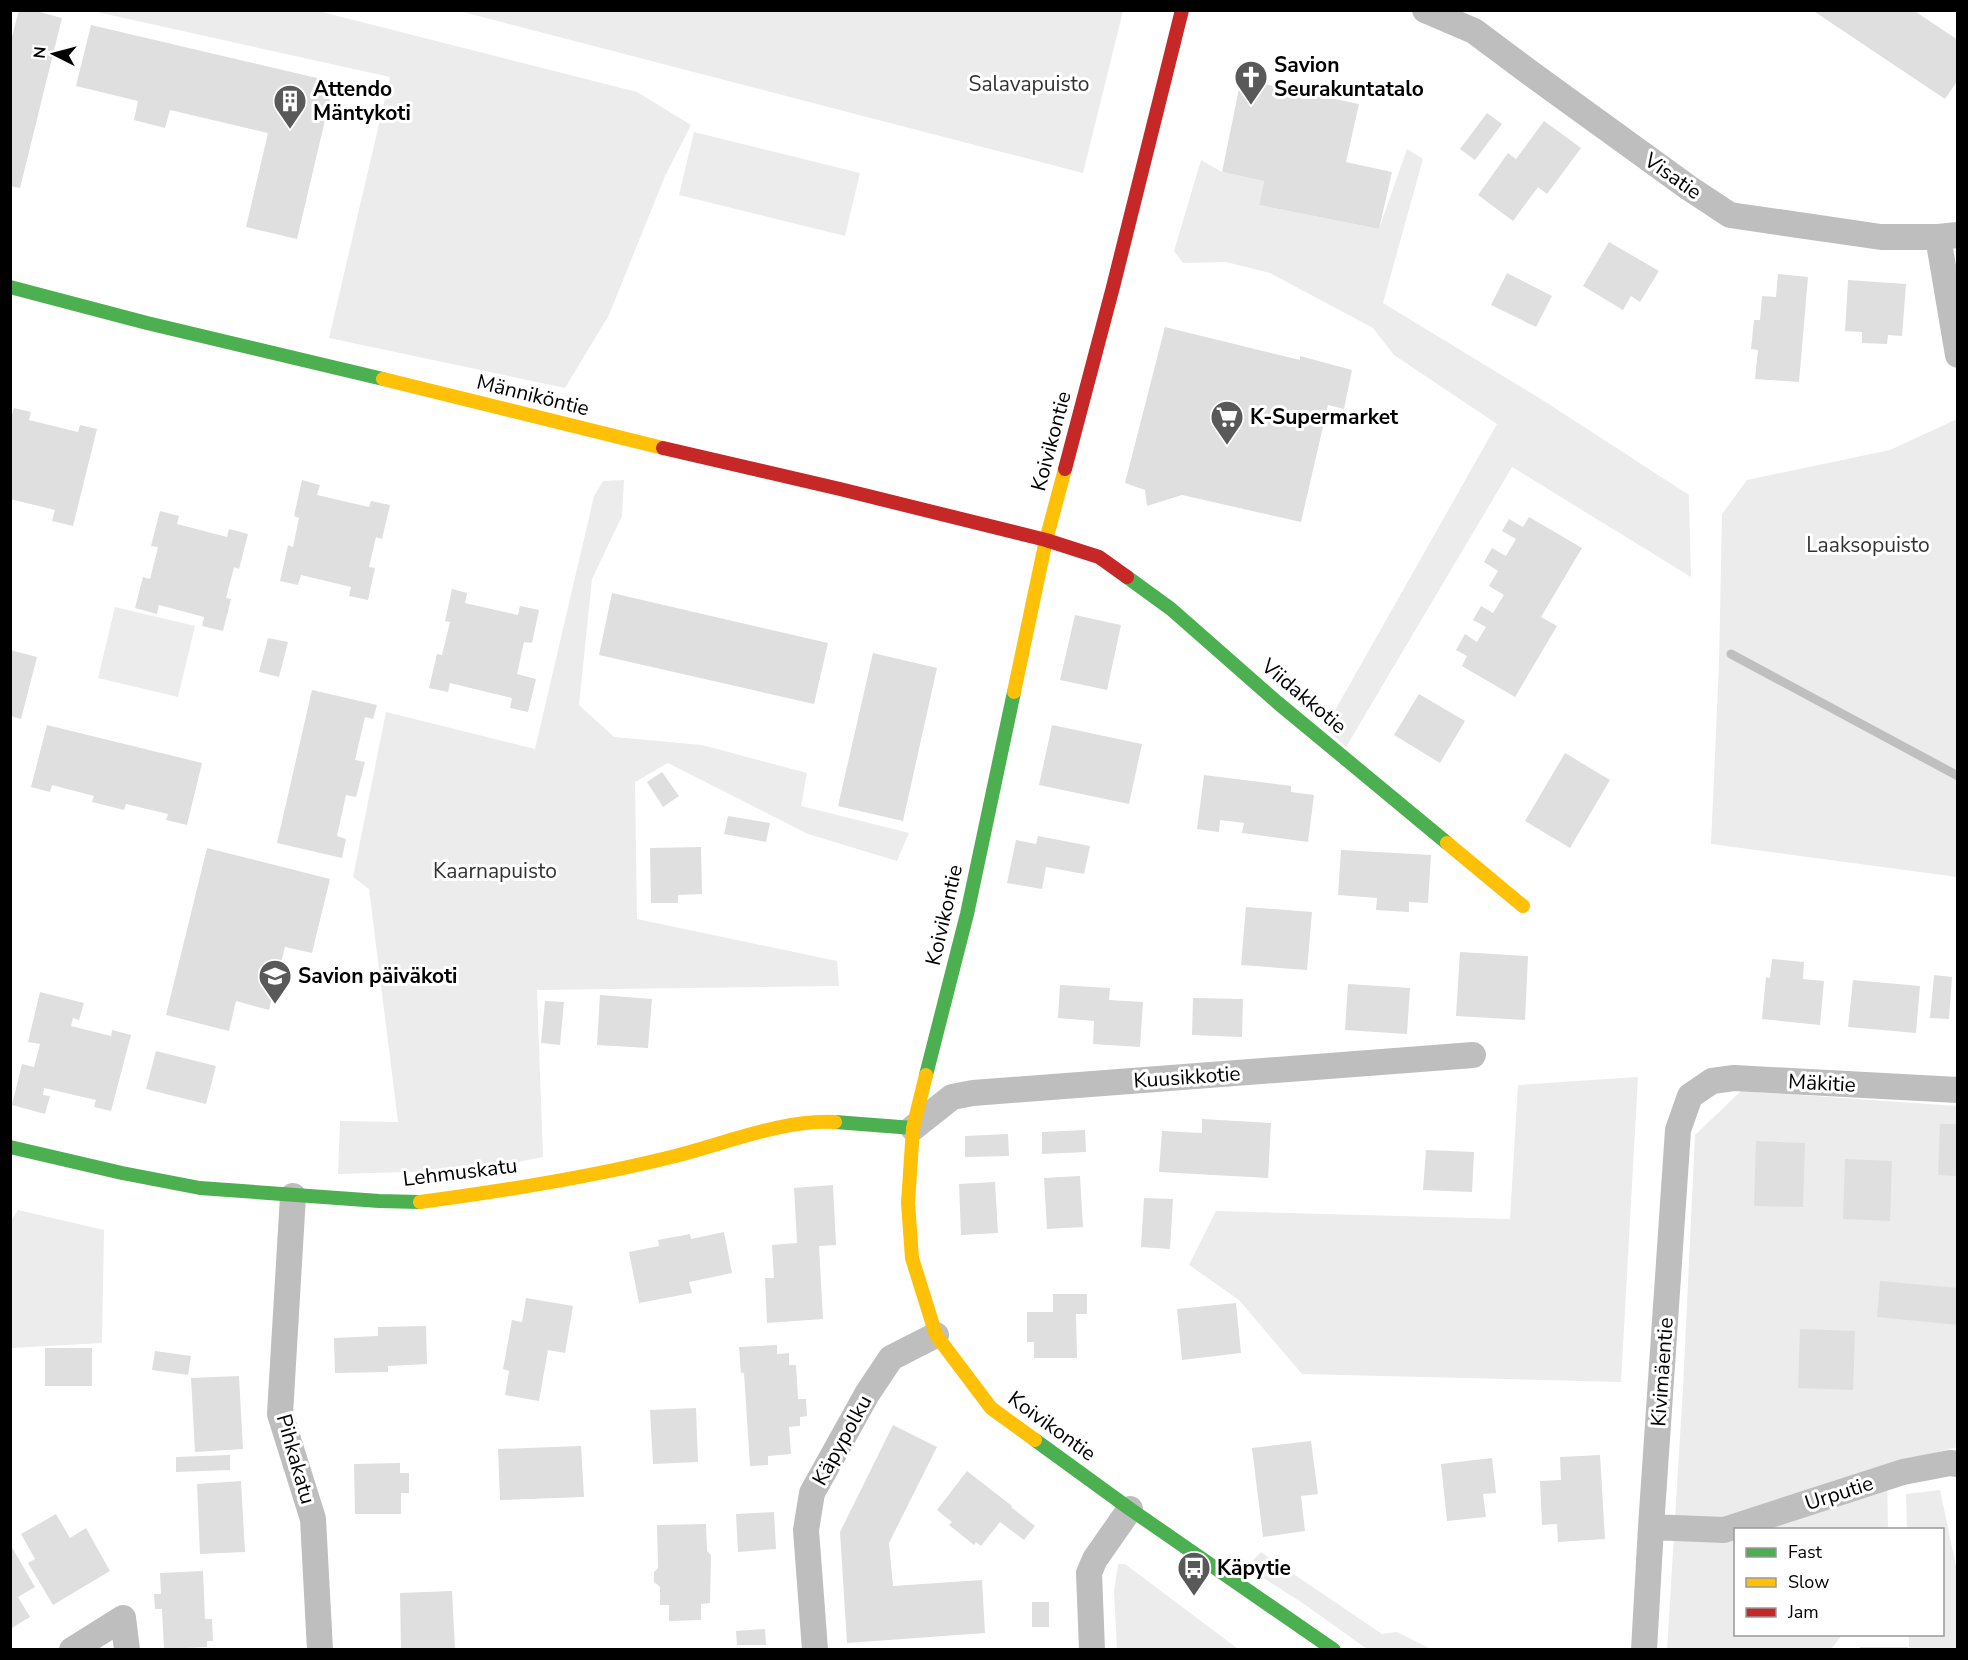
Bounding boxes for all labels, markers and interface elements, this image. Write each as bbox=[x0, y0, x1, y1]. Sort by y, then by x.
north arrow bbox=[24, 24, 84, 84]
text: N bbox=[29, 45, 52, 60]
place label: Savion Seurakuntatalo bbox=[1274, 51, 1424, 103]
church icon: Savion Seurakuntatalo bbox=[1233, 59, 1269, 106]
park label: Salavapuisto bbox=[969, 70, 1089, 98]
place label: Attendo Mäntykoti bbox=[313, 75, 411, 127]
building icon: Attendo Mäntykoti bbox=[272, 83, 308, 130]
street label: Visatie bbox=[1638, 146, 1707, 206]
street label: Männiköntie bbox=[474, 367, 592, 423]
street label: Koivikontie bbox=[1024, 388, 1078, 494]
supermarket icon: K-Supermarket bbox=[1209, 399, 1245, 446]
place label: K-Supermarket bbox=[1250, 403, 1399, 431]
park label: Laaksopuisto bbox=[1806, 531, 1930, 559]
street label: Viidakkotie bbox=[1255, 651, 1353, 740]
park label: Kaarnapuisto bbox=[433, 857, 557, 885]
street label: Koivikontie bbox=[919, 862, 969, 968]
school or university icon: Savion päiväkoti bbox=[257, 958, 293, 1005]
place label: Savion päiväkoti bbox=[298, 962, 457, 990]
street label: Kuusikkotie bbox=[1133, 1059, 1241, 1095]
street label: Mäkitie bbox=[1787, 1067, 1857, 1099]
street label: Lehmuskatu bbox=[401, 1151, 519, 1193]
street label: Kivimäentie bbox=[1644, 1317, 1680, 1427]
street label: Koivikontie bbox=[1002, 1385, 1102, 1467]
street label: Käpypolku bbox=[806, 1390, 878, 1490]
street label: Pihkakatu bbox=[270, 1411, 322, 1507]
street label: Urputie bbox=[1801, 1469, 1877, 1517]
legend bbox=[1734, 1528, 1944, 1636]
text: Fast bbox=[1788, 1540, 1823, 1564]
bus stop icon: Käpytie bbox=[1176, 1550, 1212, 1597]
place label: Käpytie bbox=[1217, 1554, 1291, 1582]
text: Slow bbox=[1788, 1570, 1829, 1594]
text: Jam bbox=[1787, 1600, 1819, 1624]

